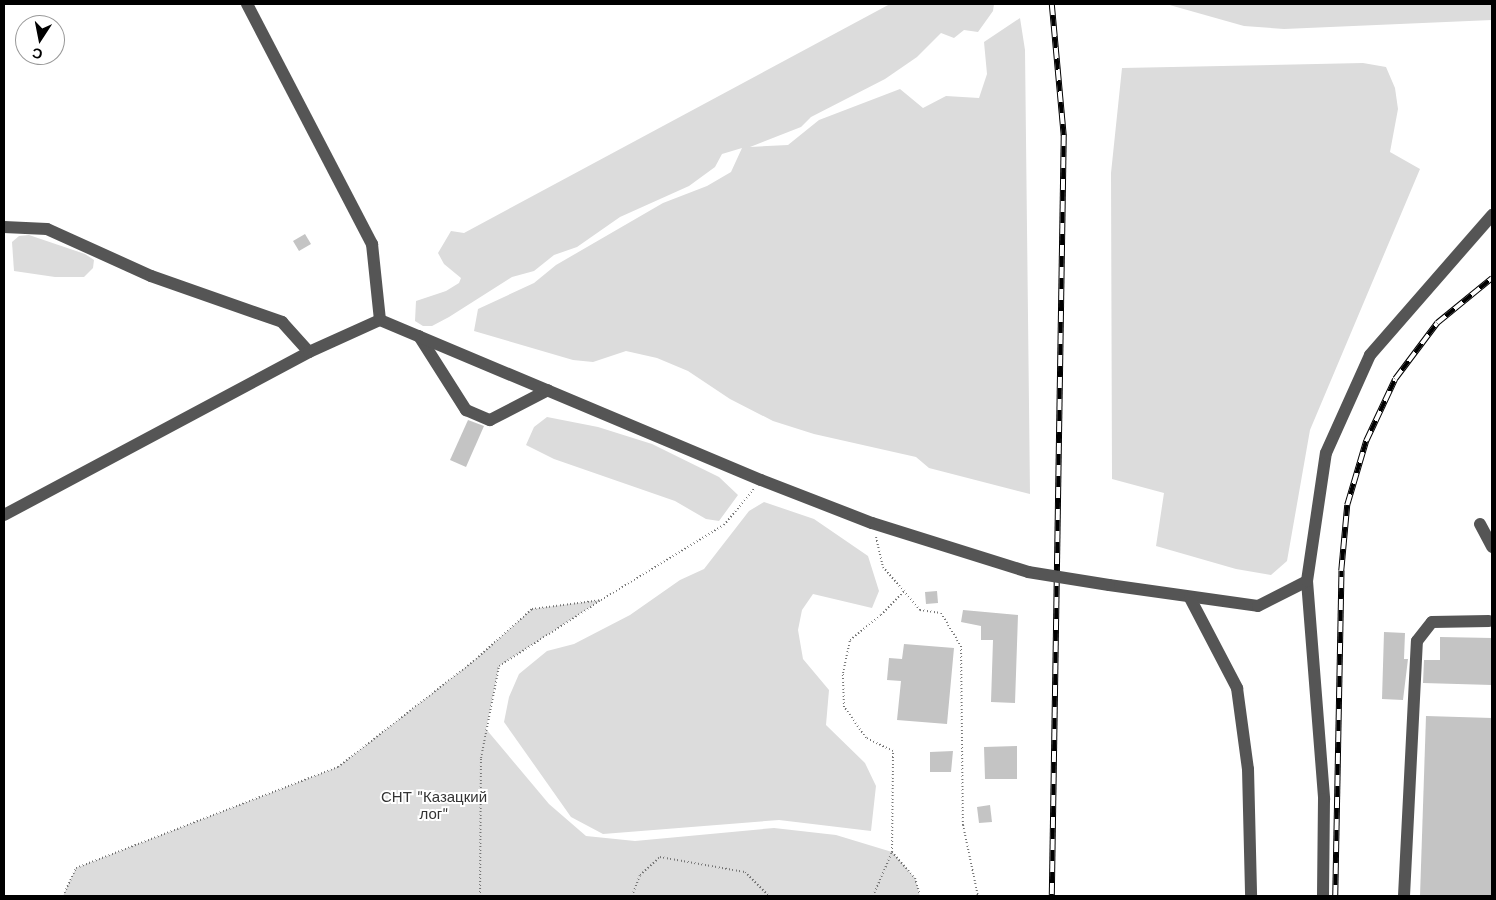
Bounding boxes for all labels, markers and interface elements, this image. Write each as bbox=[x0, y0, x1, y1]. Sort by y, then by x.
north arrow bbox=[15, 15, 65, 65]
text: С bbox=[31, 45, 44, 63]
park label: СНТ "Казацкий лог" bbox=[381, 788, 487, 823]

